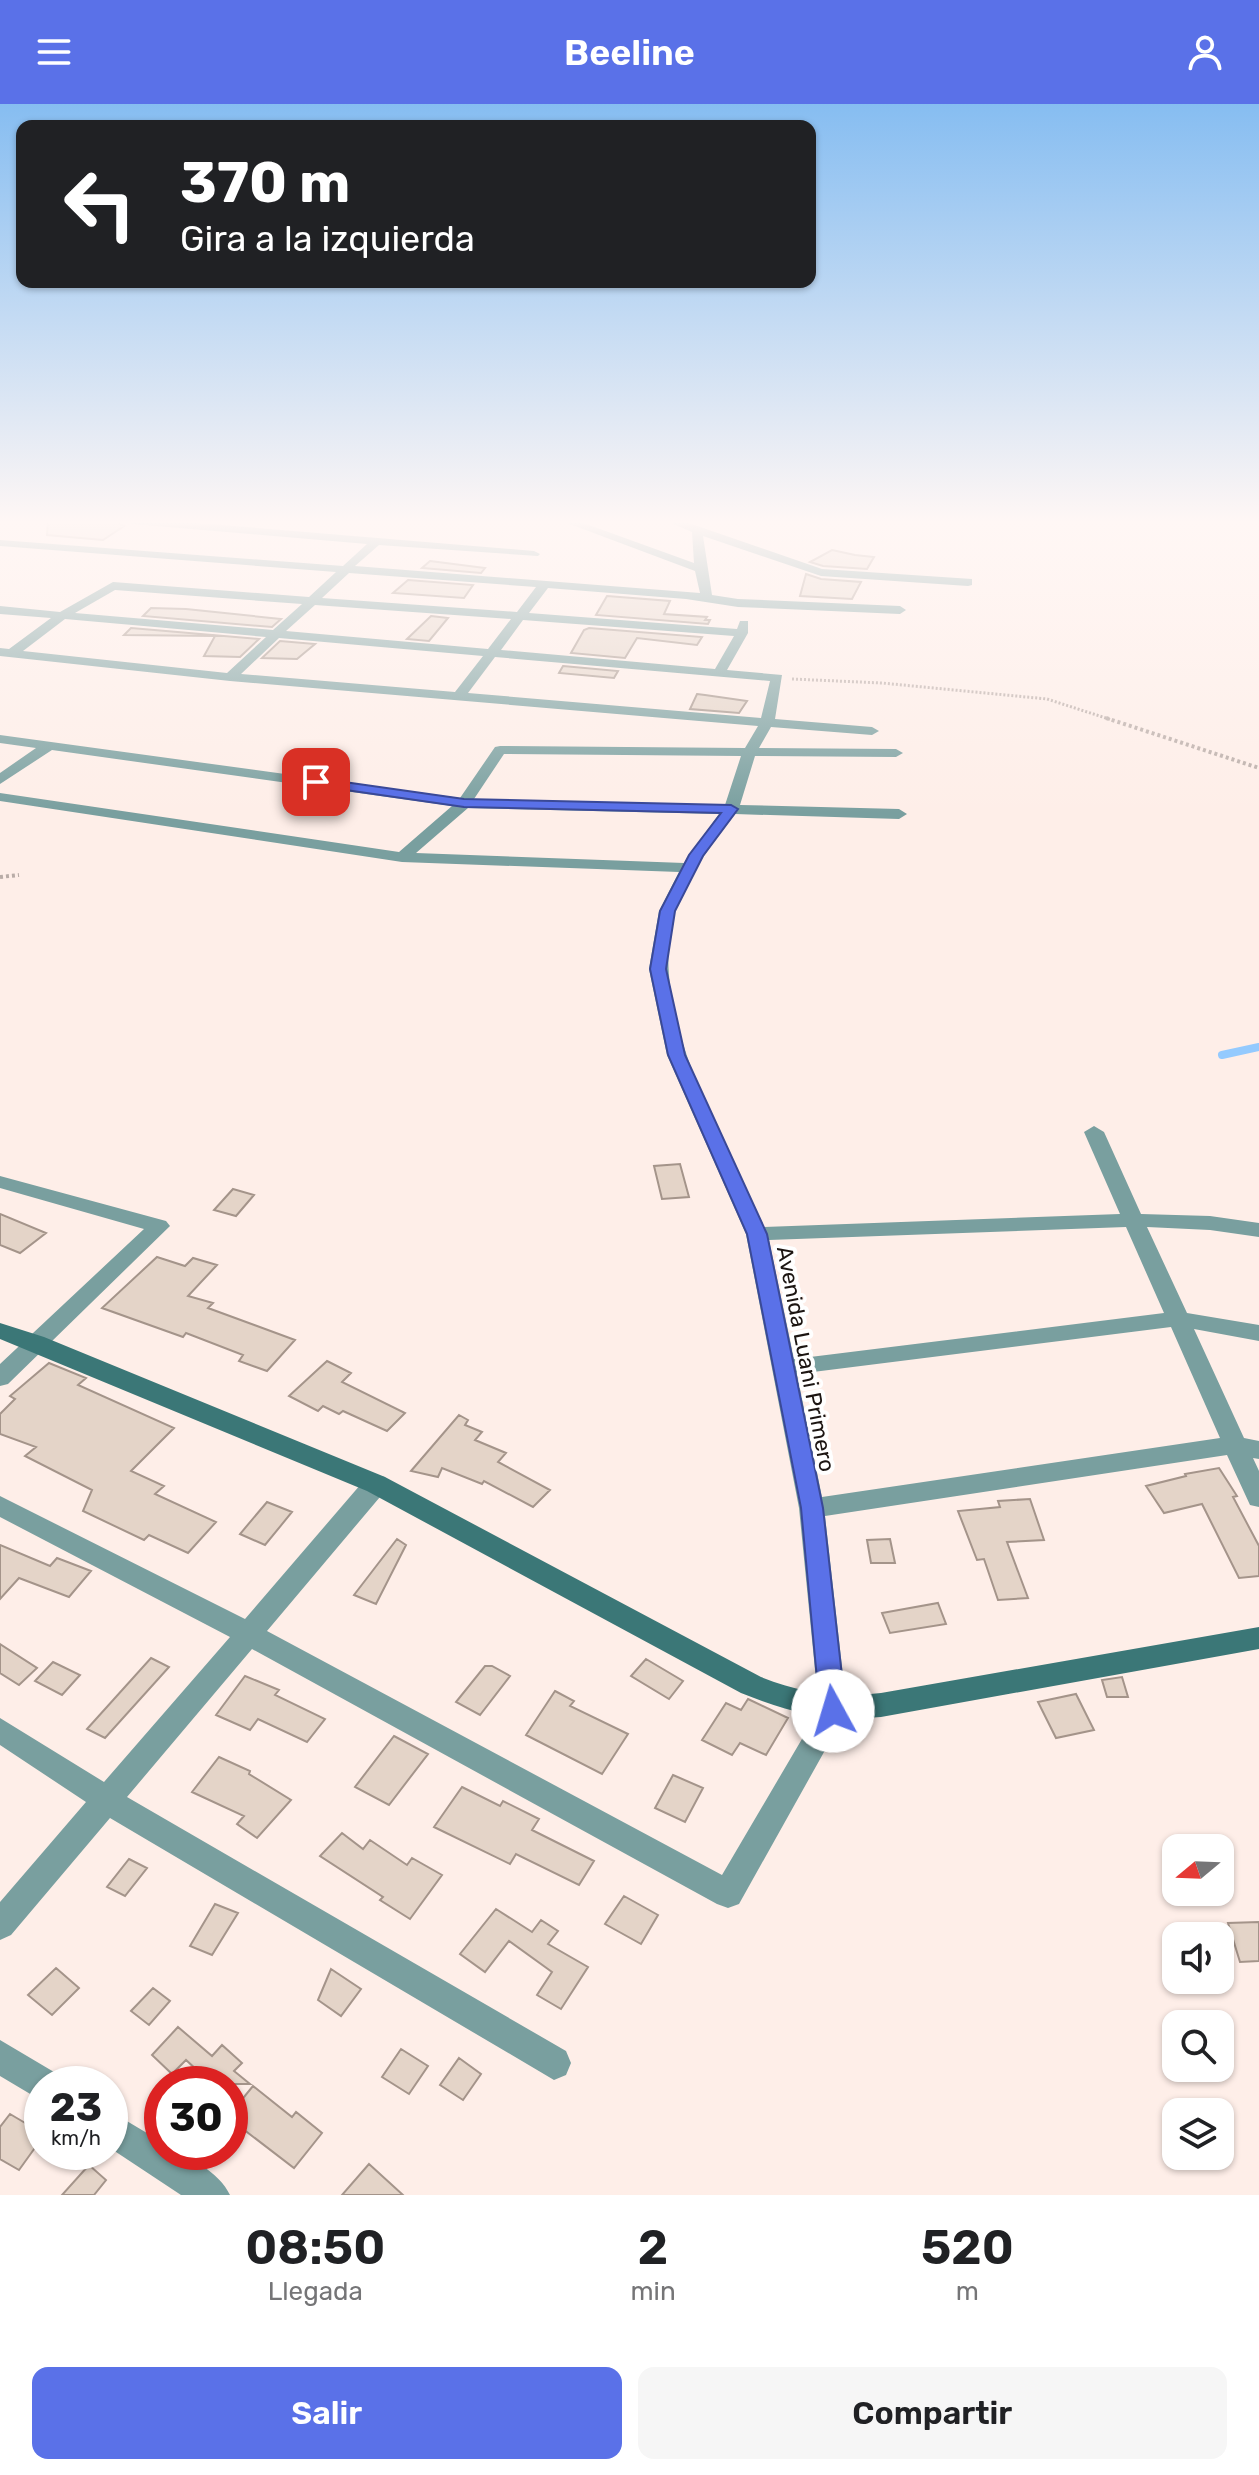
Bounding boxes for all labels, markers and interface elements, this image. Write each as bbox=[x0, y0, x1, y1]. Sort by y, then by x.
icon: menu bbox=[32, 30, 76, 74]
icon: person bbox=[1183, 30, 1227, 74]
text: Beeline bbox=[564, 31, 695, 74]
text: 370 m bbox=[180, 150, 350, 216]
icon: left bbox=[48, 152, 152, 256]
text: Gira a la izquierda bbox=[180, 217, 475, 260]
pin bbox=[282, 748, 350, 816]
icon: arrive bbox=[294, 760, 338, 804]
street label: Avenida Luani Primero bbox=[771, 1244, 841, 1474]
position arrow bbox=[791, 1669, 875, 1753]
north arrow bbox=[1162, 1834, 1234, 1906]
map controls bbox=[1162, 1834, 1234, 2170]
button: sound bbox=[1162, 1922, 1234, 1994]
button: search bbox=[1162, 2010, 1234, 2082]
speed limit sign: 30 bbox=[144, 2066, 248, 2170]
text: 23 bbox=[50, 2084, 102, 2131]
button: layers bbox=[1162, 2098, 1234, 2170]
text: km/h bbox=[51, 2126, 101, 2150]
text: 08:50 bbox=[245, 2219, 385, 2276]
text: 2 bbox=[638, 2219, 668, 2276]
text: 520 bbox=[921, 2219, 1014, 2276]
text: Llegada bbox=[268, 2276, 363, 2307]
text: min bbox=[631, 2276, 676, 2307]
text: m bbox=[956, 2276, 979, 2307]
button: Salir bbox=[32, 2367, 622, 2459]
button: Compartir bbox=[638, 2367, 1227, 2459]

